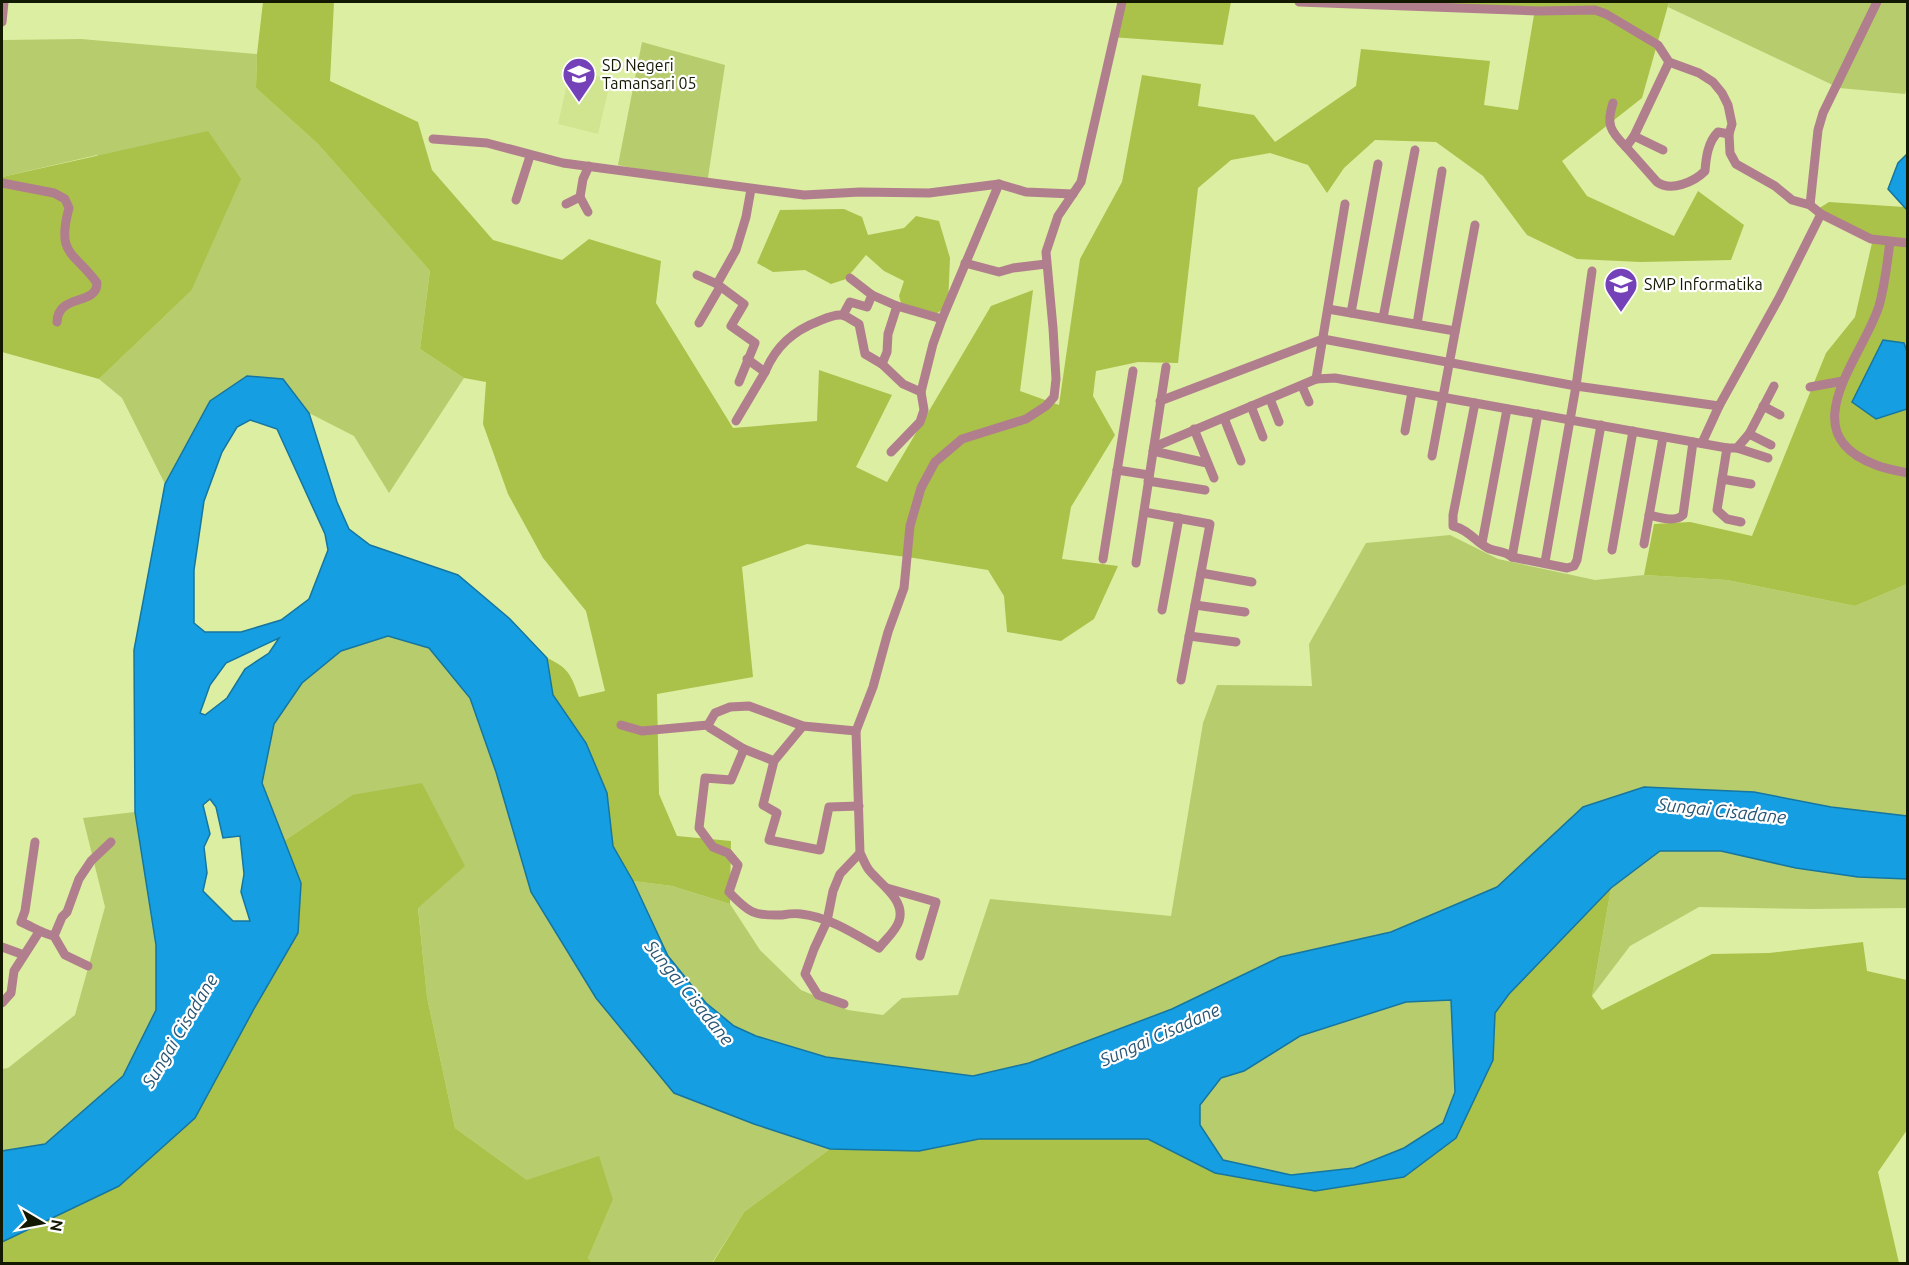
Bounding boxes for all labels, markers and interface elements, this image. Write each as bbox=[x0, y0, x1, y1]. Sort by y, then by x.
school or university icon: SD Negeri Tamansari 05 bbox=[561, 56, 597, 103]
place label: SD Negeri Tamansari 05 bbox=[602, 56, 697, 92]
school or university icon: SMP Informatika bbox=[1603, 266, 1639, 313]
place label: SMP Informatika bbox=[1644, 275, 1763, 293]
water label: Sungai Cisadane bbox=[1656, 793, 1787, 827]
water label: Sungai Cisadane bbox=[641, 935, 738, 1049]
water label: Sungai Cisadane bbox=[137, 970, 221, 1092]
water label: Sungai Cisadane bbox=[1096, 999, 1223, 1070]
north arrow bbox=[12, 1193, 72, 1253]
text: N bbox=[47, 1218, 67, 1233]

